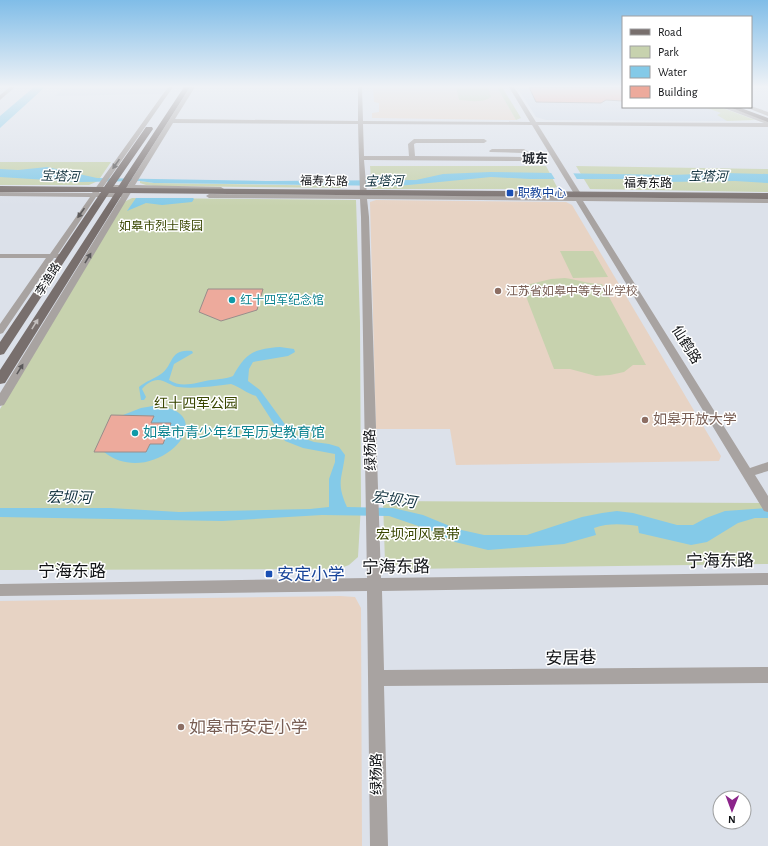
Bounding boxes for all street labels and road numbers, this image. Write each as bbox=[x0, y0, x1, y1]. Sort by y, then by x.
street label: 福寿东路 bbox=[300, 174, 348, 187]
street label: 福寿东路 bbox=[624, 176, 672, 189]
street label: 李渔路 bbox=[33, 260, 63, 297]
street label: 仙鹤路 bbox=[669, 322, 705, 367]
street label: 绿杨路 bbox=[362, 429, 379, 471]
street label: 宁海东路 bbox=[686, 551, 754, 570]
street label: 宁海东路 bbox=[362, 557, 430, 576]
street label: 宁海东路 bbox=[38, 562, 106, 580]
street label: 安居巷 bbox=[545, 648, 597, 667]
street label: 绿杨路 bbox=[369, 753, 384, 795]

